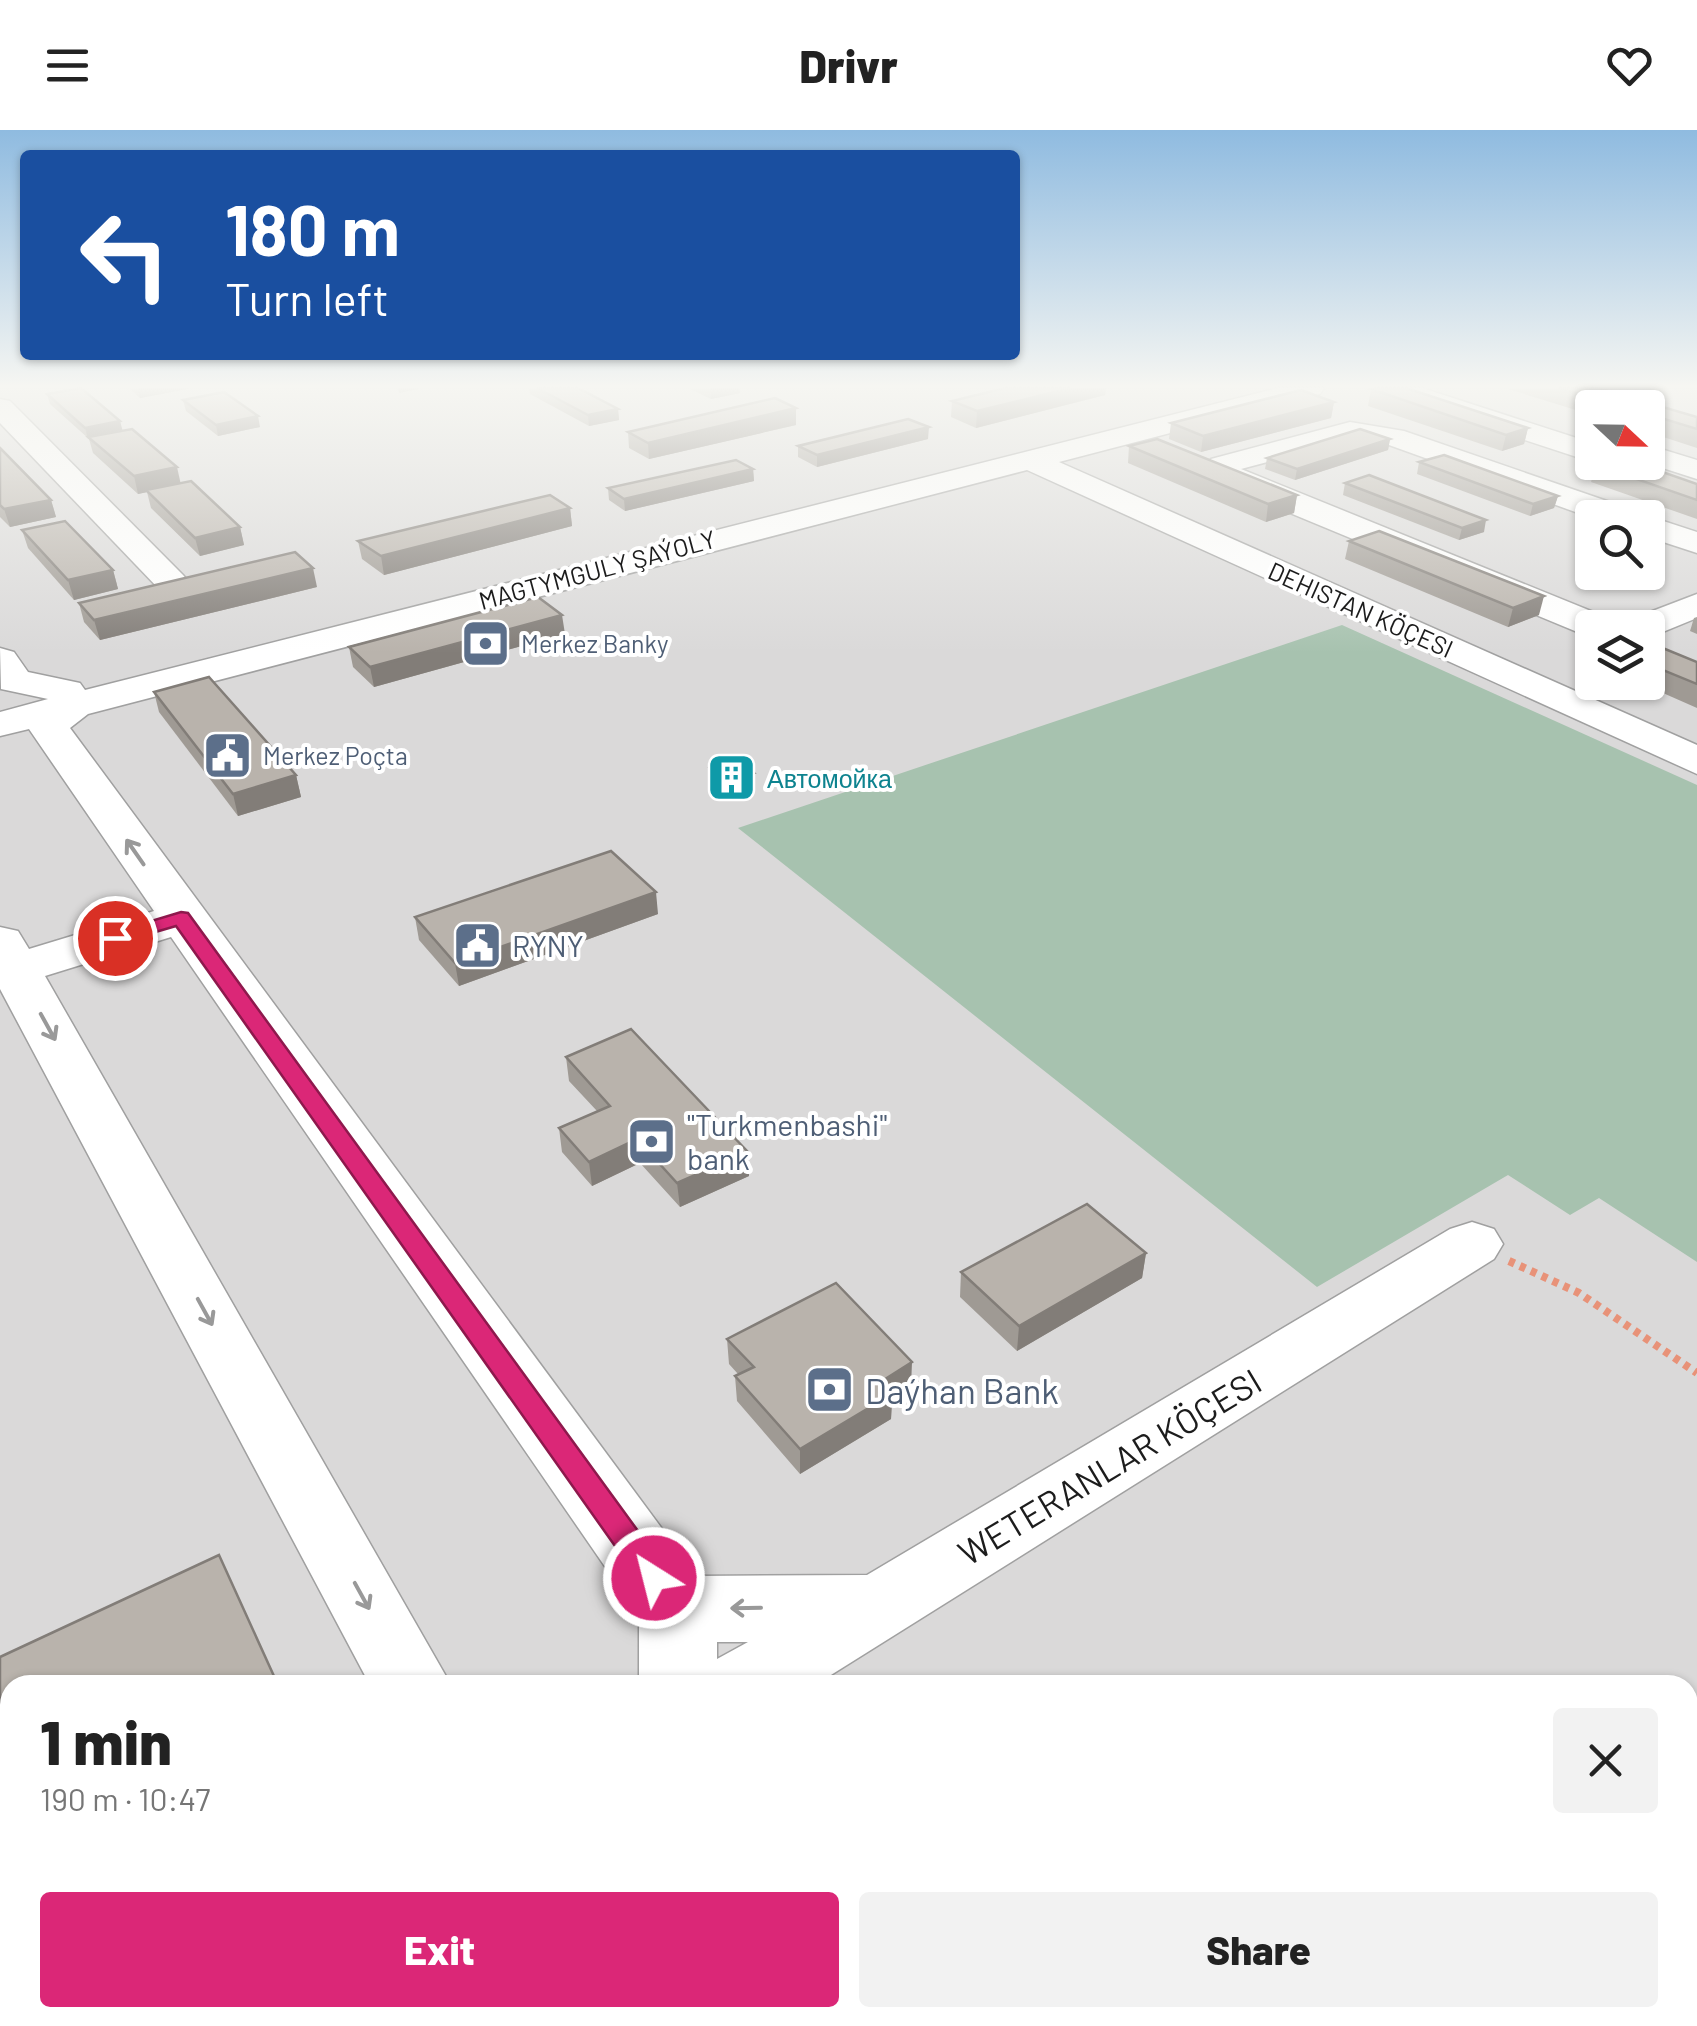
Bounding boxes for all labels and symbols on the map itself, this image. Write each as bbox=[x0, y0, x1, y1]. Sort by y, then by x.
north arrow bbox=[1575, 390, 1665, 480]
street label: MAGTYMGULY ŞAÝOLY bbox=[475, 523, 719, 615]
street label: DEHISTAN KÖÇESI bbox=[1264, 555, 1458, 663]
bank icon: Merkez Banky bbox=[460, 617, 512, 669]
place label: Merkez Banky bbox=[521, 628, 669, 658]
public building icon: Merkez Poçta bbox=[202, 729, 254, 781]
place label: Merkez Poçta bbox=[263, 740, 408, 770]
building icon: Автомойка bbox=[706, 752, 758, 804]
place label: Автомойка bbox=[767, 763, 892, 793]
one-way arrow bbox=[125, 839, 146, 866]
pin bbox=[73, 896, 158, 981]
public building icon: RYNY bbox=[451, 919, 503, 971]
place label: RYNY bbox=[512, 927, 584, 963]
one-way arrow bbox=[38, 1012, 58, 1041]
place label: "Turkmenbashi" bank bbox=[687, 1106, 887, 1176]
bank icon: "Turkmenbashi" bank bbox=[626, 1115, 678, 1167]
one-way arrow bbox=[195, 1296, 215, 1326]
street label: WETERANLAR KÖÇESI bbox=[950, 1359, 1268, 1573]
bank icon: Daýhan Bank bbox=[804, 1364, 856, 1416]
place label: Daýhan Bank bbox=[865, 1369, 1059, 1411]
position arrow bbox=[602, 1526, 706, 1630]
one-way arrow bbox=[352, 1581, 372, 1610]
one-way arrow bbox=[730, 1598, 762, 1618]

